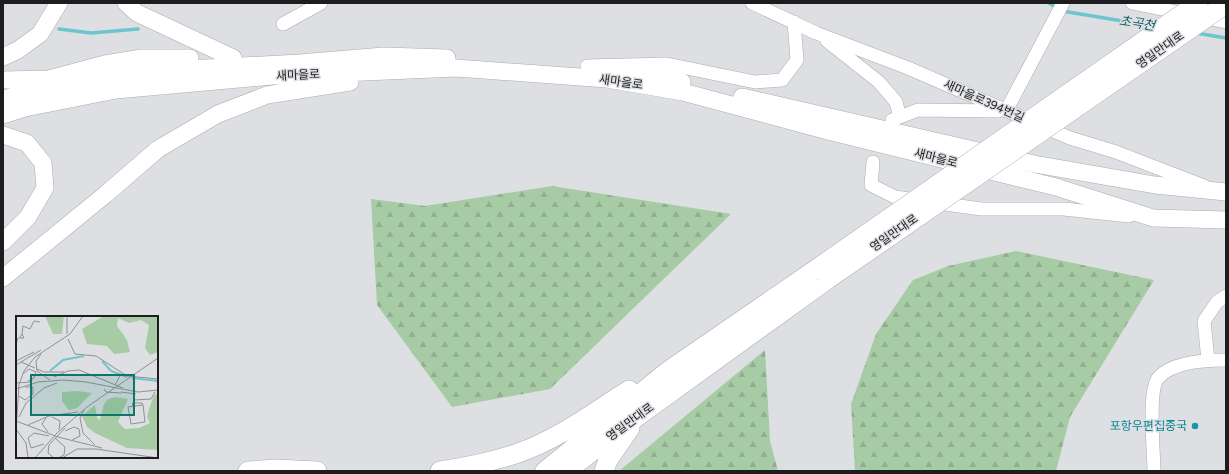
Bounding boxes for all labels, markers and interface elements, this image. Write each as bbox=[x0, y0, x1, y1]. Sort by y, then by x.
water label: 초곡천 bbox=[1118, 13, 1157, 33]
street label: 영일만대로 bbox=[1133, 28, 1187, 72]
street label: 새마을로 bbox=[276, 67, 320, 83]
street label: 새마을로 bbox=[598, 72, 644, 92]
street label: 새마을로394번길 bbox=[941, 77, 1027, 125]
street label: 새마을로 bbox=[913, 146, 959, 170]
street label: 영일만대로 bbox=[867, 211, 921, 255]
inset map bbox=[16, 316, 158, 458]
street label: 영일만대로 bbox=[604, 400, 656, 444]
place label: 포항우편집중국 bbox=[1110, 419, 1187, 433]
marker: 포항우편집중국 bbox=[1190, 421, 1200, 431]

